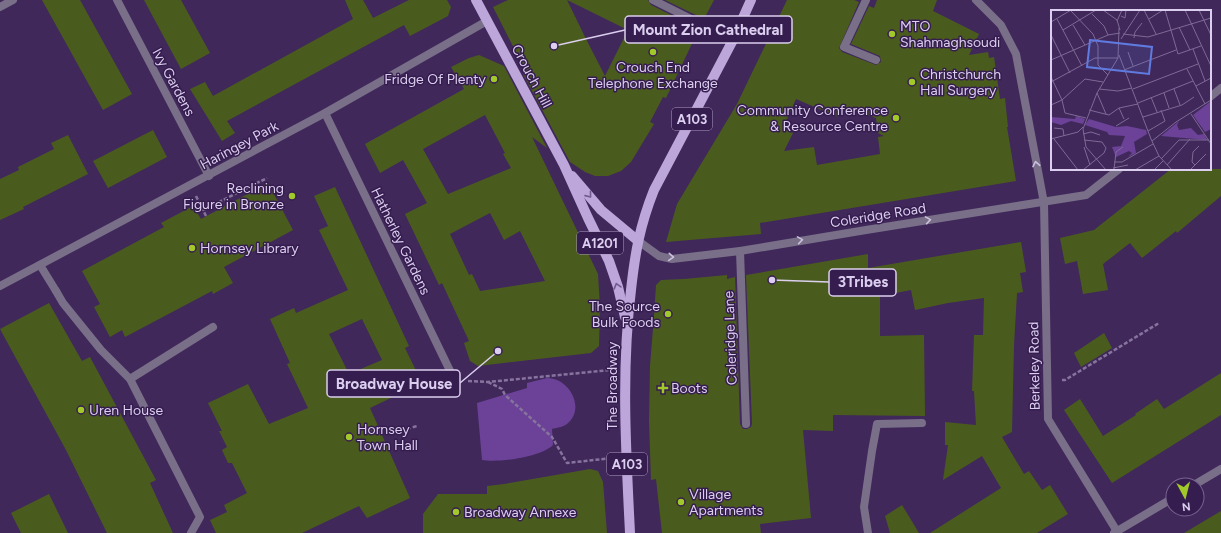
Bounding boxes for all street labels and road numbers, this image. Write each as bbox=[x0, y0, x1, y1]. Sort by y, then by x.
street label: Crouch Hill bbox=[508, 42, 555, 111]
street label: Ivy Gardens bbox=[149, 45, 199, 119]
road number: A103 bbox=[672, 108, 712, 130]
street label: Haringey Park bbox=[197, 118, 282, 173]
street label: Hatherley Gardens bbox=[367, 185, 434, 298]
street label: Coleridge Road bbox=[829, 200, 927, 231]
road number: A1201 bbox=[577, 232, 623, 254]
street label: Coleridge Lane bbox=[720, 290, 741, 385]
street label: Berkeley Road bbox=[1025, 321, 1044, 411]
street label: The Broadway bbox=[604, 341, 621, 430]
road number: A103 bbox=[607, 453, 647, 475]

